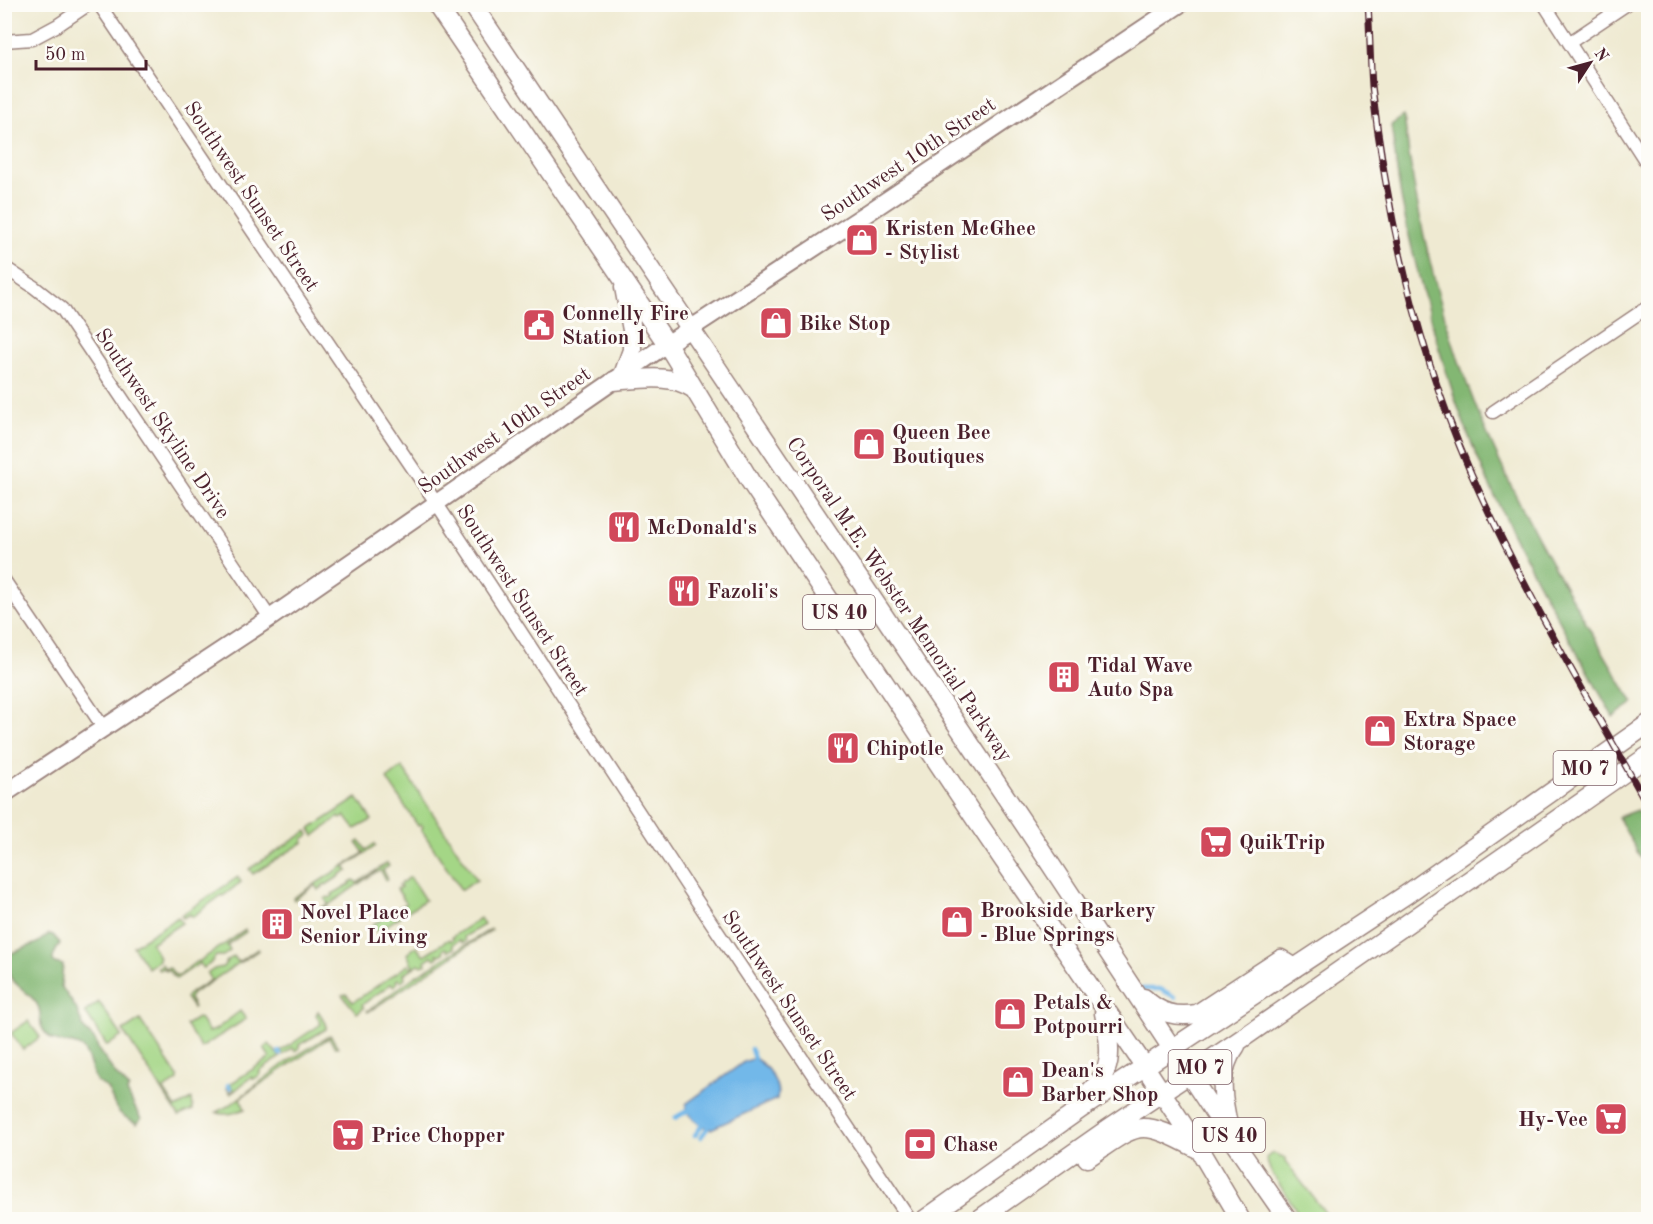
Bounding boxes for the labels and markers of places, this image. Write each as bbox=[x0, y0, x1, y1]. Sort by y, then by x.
place label: Kristen McGhee - Stylist bbox=[885, 219, 1036, 264]
shop icon: Kristen McGhee - Stylist bbox=[844, 222, 880, 258]
place label: Connelly Fire Station 1 bbox=[562, 304, 689, 349]
shop icon: Bike Stop bbox=[758, 305, 794, 341]
public building icon: Connelly Fire Station 1 bbox=[521, 307, 557, 343]
place label: Bike Stop bbox=[799, 314, 890, 335]
place label: Queen Bee Boutiques bbox=[892, 423, 991, 468]
shop icon: Queen Bee Boutiques bbox=[851, 426, 887, 462]
restaurant icon: McDonald's bbox=[606, 509, 642, 545]
place label: McDonald's bbox=[647, 518, 757, 539]
restaurant icon: Fazoli's bbox=[666, 573, 702, 609]
place label: Fazoli's bbox=[707, 582, 778, 603]
place label: Tidal Wave Auto Spa bbox=[1087, 656, 1193, 701]
building icon: Tidal Wave Auto Spa bbox=[1046, 659, 1082, 695]
place label: Extra Space Storage bbox=[1403, 710, 1517, 755]
shop icon: Extra Space Storage bbox=[1362, 713, 1398, 749]
restaurant icon: Chipotle bbox=[825, 730, 861, 766]
place label: Chipotle bbox=[866, 739, 944, 760]
supermarket icon: QuikTrip bbox=[1198, 824, 1234, 860]
place label: QuikTrip bbox=[1239, 833, 1325, 854]
place label: Brookside Barkery - Blue Springs bbox=[980, 901, 1156, 946]
place label: Novel Place Senior Living bbox=[300, 903, 428, 948]
shop icon: Brookside Barkery - Blue Springs bbox=[939, 904, 975, 940]
building icon: Novel Place Senior Living bbox=[259, 906, 295, 942]
place label: Petals & Potpourri bbox=[1033, 993, 1123, 1038]
shop icon: Petals & Potpourri bbox=[992, 996, 1028, 1032]
place label: Dean's Barber Shop bbox=[1041, 1061, 1158, 1106]
shop icon: Dean's Barber Shop bbox=[1000, 1064, 1036, 1100]
supermarket icon: Hy-Vee bbox=[1593, 1101, 1629, 1137]
place label: Hy-Vee bbox=[1518, 1110, 1588, 1131]
supermarket icon: Price Chopper bbox=[330, 1117, 366, 1153]
place label: Price Chopper bbox=[371, 1126, 505, 1147]
bank icon: Chase bbox=[902, 1126, 938, 1162]
place label: Chase bbox=[943, 1135, 998, 1156]

